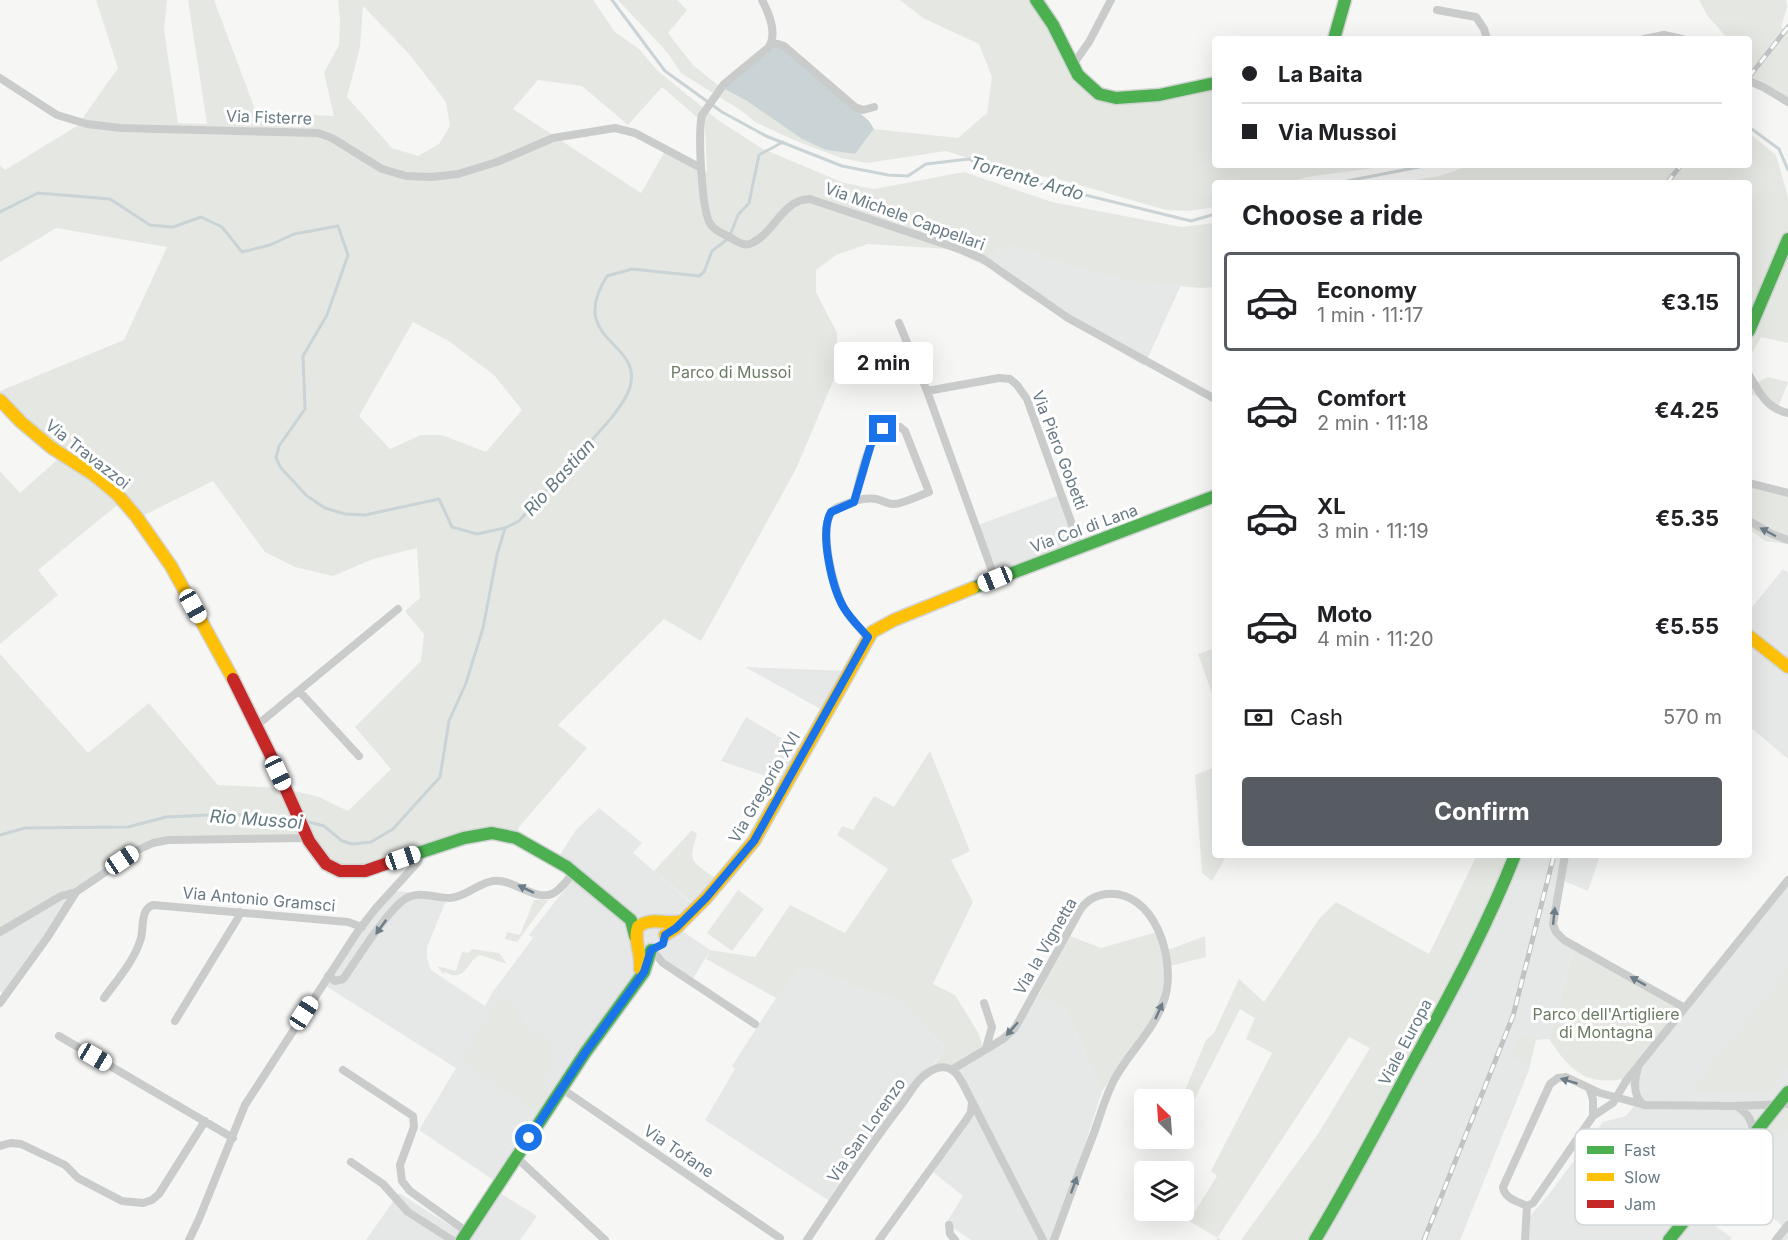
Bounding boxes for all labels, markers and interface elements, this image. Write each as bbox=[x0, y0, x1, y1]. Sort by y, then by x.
text: La Baita bbox=[1278, 61, 1363, 87]
street label: Via Fisterre bbox=[226, 106, 312, 128]
text: Via Mussoi bbox=[1278, 119, 1397, 145]
water label: Torrente Ardo bbox=[968, 152, 1086, 204]
street label: Via Michele Cappellari bbox=[822, 178, 988, 254]
text: Choose a ride bbox=[1242, 199, 1423, 232]
icon: car bbox=[1245, 275, 1299, 329]
text: Economy bbox=[1317, 277, 1417, 303]
text: €3.15 bbox=[1661, 289, 1719, 315]
text: 1 min · 11:17 bbox=[1317, 303, 1423, 327]
callout: 2 min bbox=[834, 342, 932, 384]
text: 2 min bbox=[857, 351, 910, 375]
park label: Parco di Mussoi bbox=[671, 362, 791, 382]
icon: car bbox=[1245, 383, 1299, 437]
text: Comfort bbox=[1317, 385, 1406, 411]
street label: Via Piero Gobetti bbox=[1028, 387, 1092, 513]
text: €4.25 bbox=[1655, 397, 1719, 423]
text: 2 min · 11:18 bbox=[1317, 411, 1429, 435]
street label: Via Travazzoi bbox=[42, 415, 134, 493]
route end bbox=[869, 415, 896, 442]
water label: Rio Bastian bbox=[519, 434, 599, 520]
icon: car bbox=[1245, 491, 1299, 545]
text: XL bbox=[1317, 493, 1346, 519]
street label: Via Col di Lana bbox=[1028, 499, 1140, 557]
text: €5.35 bbox=[1655, 505, 1719, 531]
text: 3 min · 11:19 bbox=[1317, 519, 1429, 543]
one-way arrow bbox=[1759, 527, 1777, 537]
car bbox=[975, 564, 1015, 594]
car bbox=[176, 586, 210, 626]
icon: car bbox=[1245, 599, 1299, 653]
text: Moto bbox=[1317, 601, 1372, 627]
text: €5.55 bbox=[1655, 613, 1719, 639]
text: 4 min · 11:20 bbox=[1317, 627, 1434, 651]
icon: cash bbox=[1242, 701, 1275, 734]
text: Cash bbox=[1290, 704, 1343, 730]
text: 570 m bbox=[1663, 705, 1722, 729]
street label: Via Gregorio XVI bbox=[724, 728, 804, 846]
car bbox=[262, 753, 294, 793]
button: Confirm bbox=[1242, 777, 1722, 846]
water label: Rio Mussoi bbox=[209, 805, 304, 833]
car bbox=[102, 842, 142, 878]
car bbox=[383, 844, 423, 872]
street label: Via Antonio Gramsci bbox=[182, 882, 336, 916]
one-way arrow bbox=[517, 885, 535, 895]
street label: Via la Vignetta bbox=[1009, 894, 1081, 998]
one-way arrow bbox=[1549, 906, 1559, 925]
one-way arrow bbox=[375, 918, 387, 934]
one-way arrow bbox=[1629, 977, 1646, 987]
car bbox=[287, 993, 321, 1033]
street label: Viale Europa bbox=[1374, 995, 1436, 1089]
one-way arrow bbox=[1154, 1002, 1164, 1020]
park label: Parco dell'Artigliere di Montagna bbox=[1533, 1004, 1680, 1042]
one-way arrow bbox=[1006, 1021, 1019, 1036]
car bbox=[75, 1040, 115, 1074]
street label: Via San Lorenzo bbox=[823, 1074, 909, 1186]
one-way arrow bbox=[1560, 1076, 1578, 1085]
north arrow bbox=[1134, 1089, 1194, 1149]
map controls bbox=[1134, 1089, 1194, 1221]
street label: Via Tofane bbox=[640, 1120, 718, 1182]
route start bbox=[515, 1124, 542, 1151]
legend bbox=[1575, 1129, 1773, 1225]
text: Fast bbox=[1624, 1140, 1656, 1160]
button: layers bbox=[1134, 1161, 1194, 1221]
text: Slow bbox=[1624, 1167, 1661, 1187]
one-way arrow bbox=[1070, 1176, 1080, 1194]
text: Jam bbox=[1624, 1194, 1656, 1214]

